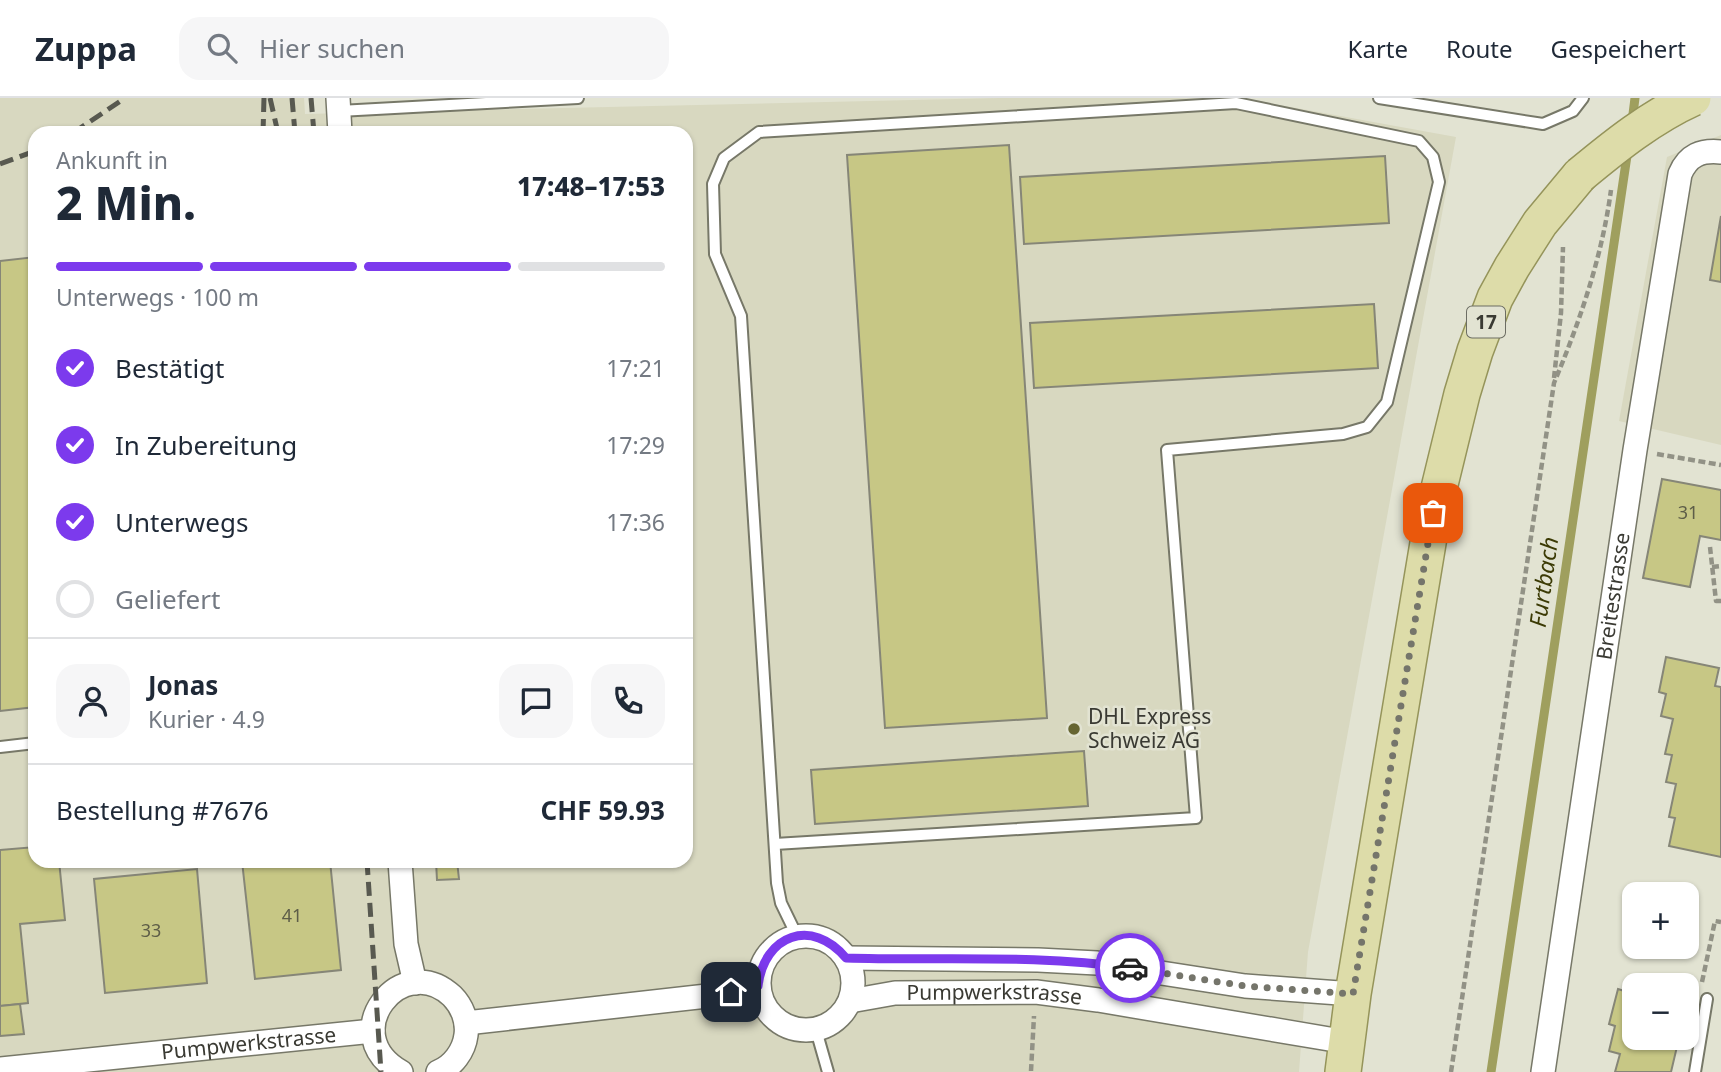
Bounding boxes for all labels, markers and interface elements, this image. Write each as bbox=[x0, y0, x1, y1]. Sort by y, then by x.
search box bbox=[179, 17, 669, 80]
text: Zuppa bbox=[35, 26, 137, 71]
icon: search bbox=[203, 29, 241, 67]
text: Hier suchen bbox=[259, 30, 405, 66]
text: Karte bbox=[1348, 32, 1408, 65]
text: Route bbox=[1446, 32, 1513, 65]
text: Gespeichert bbox=[1551, 32, 1686, 65]
text: Ankunft in bbox=[56, 144, 168, 176]
text: 17:48–17:53 bbox=[517, 168, 665, 204]
text: 2 Min. bbox=[56, 171, 196, 233]
text: Unterwegs · 100 m bbox=[56, 281, 259, 313]
road number: 17 bbox=[1467, 306, 1505, 338]
icon: check bbox=[56, 349, 94, 387]
text: Bestätigt bbox=[115, 350, 224, 386]
text: 17:21 bbox=[606, 352, 665, 384]
icon: check bbox=[56, 426, 94, 464]
text: In Zubereitung bbox=[115, 427, 297, 463]
text: 17:29 bbox=[606, 429, 665, 461]
pin bbox=[1403, 483, 1463, 543]
icon: bag bbox=[1414, 494, 1452, 532]
house number: 31 bbox=[1678, 500, 1698, 524]
icon: check bbox=[56, 503, 94, 541]
text: Unterwegs bbox=[115, 504, 248, 540]
text: 17:36 bbox=[606, 506, 665, 538]
street label: Breitestrasse bbox=[1589, 531, 1636, 662]
water label: Furtbach bbox=[1521, 534, 1565, 629]
text: Geliefert bbox=[115, 581, 220, 617]
button: person bbox=[56, 664, 130, 738]
button: chat bbox=[499, 664, 573, 738]
button: phone bbox=[591, 664, 665, 738]
text: Jonas bbox=[148, 667, 218, 703]
place label: DHL Express Schweiz AG bbox=[1088, 702, 1211, 754]
text: Kurier · 4.9 bbox=[148, 703, 265, 735]
marker: DHL Express Schweiz AG bbox=[1066, 721, 1082, 737]
text: Bestellung #7676 bbox=[56, 792, 269, 828]
text: CHF 59.93 bbox=[541, 792, 665, 828]
map controls bbox=[1622, 882, 1699, 1050]
button: + bbox=[1622, 882, 1699, 959]
house number: 41 bbox=[282, 903, 302, 927]
house number: 33 bbox=[141, 918, 161, 942]
courier bbox=[1095, 933, 1165, 1003]
icon: car bbox=[1111, 949, 1149, 987]
pin bbox=[701, 962, 761, 1022]
icon: home bbox=[712, 973, 750, 1011]
button: − bbox=[1622, 973, 1699, 1050]
street label: Pumpwerkstrasse bbox=[906, 977, 1084, 1011]
street label: Pumpwerkstrasse bbox=[160, 1020, 337, 1066]

